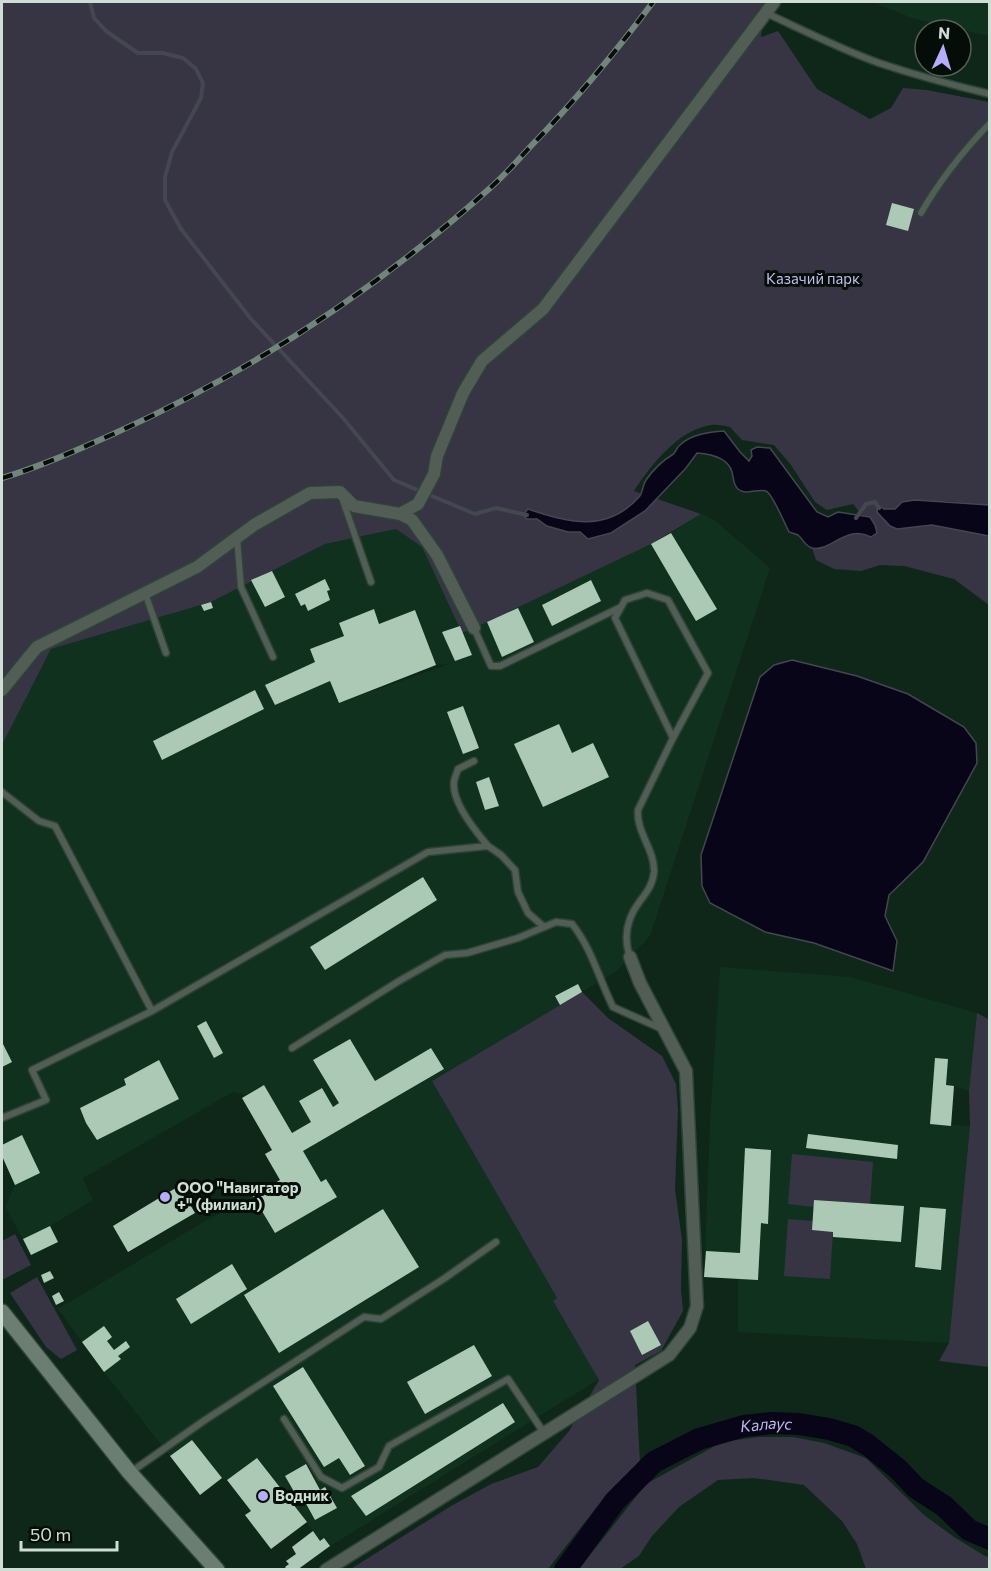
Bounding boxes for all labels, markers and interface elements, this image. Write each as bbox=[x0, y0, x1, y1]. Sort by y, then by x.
north arrow bbox=[913, 18, 973, 78]
text: N bbox=[937, 23, 951, 42]
park label: Казачий парк bbox=[766, 269, 860, 287]
place label: ООО "Навигатор +" (филиал) bbox=[177, 1178, 299, 1213]
marker: ООО "Навигатор +" (филиал) bbox=[158, 1190, 172, 1204]
water label: Калаус bbox=[739, 1413, 793, 1435]
place label: Водник bbox=[275, 1486, 330, 1504]
marker: Водник bbox=[256, 1489, 270, 1503]
scale bar bbox=[21, 1514, 117, 1552]
text: 50 m bbox=[30, 1523, 71, 1545]

